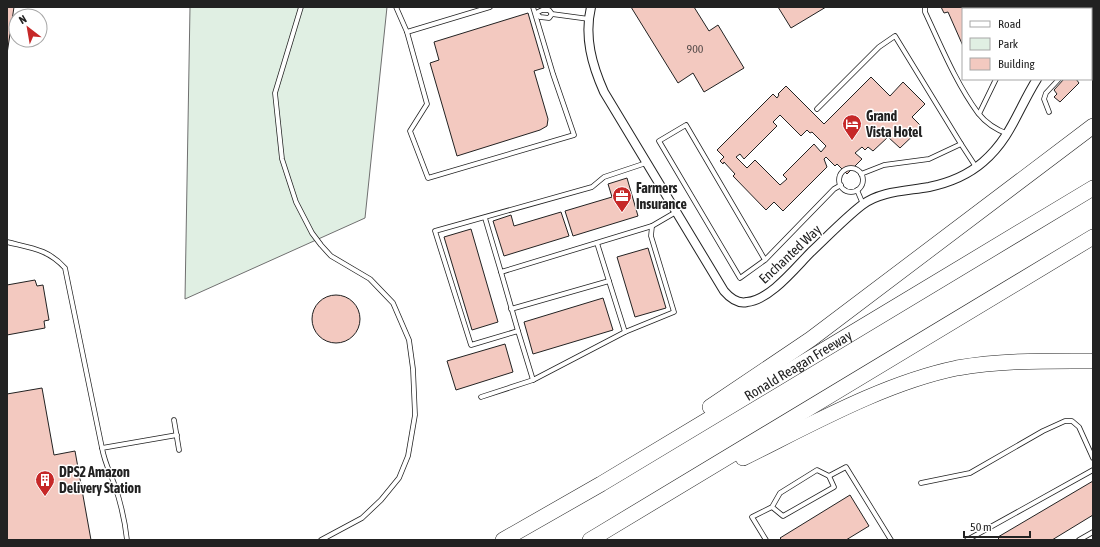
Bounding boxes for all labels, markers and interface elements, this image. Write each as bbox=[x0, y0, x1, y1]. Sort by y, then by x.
north arrow bbox=[8, 8, 48, 48]
legend bbox=[962, 8, 1092, 80]
text: N bbox=[17, 13, 29, 26]
text: Road bbox=[998, 17, 1021, 31]
text: Park bbox=[998, 37, 1019, 51]
house number: 900 bbox=[687, 42, 704, 56]
text: Building bbox=[998, 57, 1036, 71]
place label: Grand Vista Hotel bbox=[865, 108, 922, 140]
hotel icon: Grand Vista Hotel bbox=[841, 113, 863, 141]
place label: Farmers Insurance bbox=[636, 180, 687, 212]
office icon: Farmers Insurance bbox=[611, 185, 633, 213]
street label: Enchanted Way bbox=[756, 221, 824, 287]
street label: Ronald Reagan Freeway bbox=[742, 327, 855, 404]
place label: DPS2 Amazon Delivery Station bbox=[59, 464, 141, 496]
building icon: DPS2 Amazon Delivery Station bbox=[34, 469, 56, 497]
scale bar bbox=[964, 513, 1030, 539]
text: 50 m bbox=[970, 520, 992, 534]

